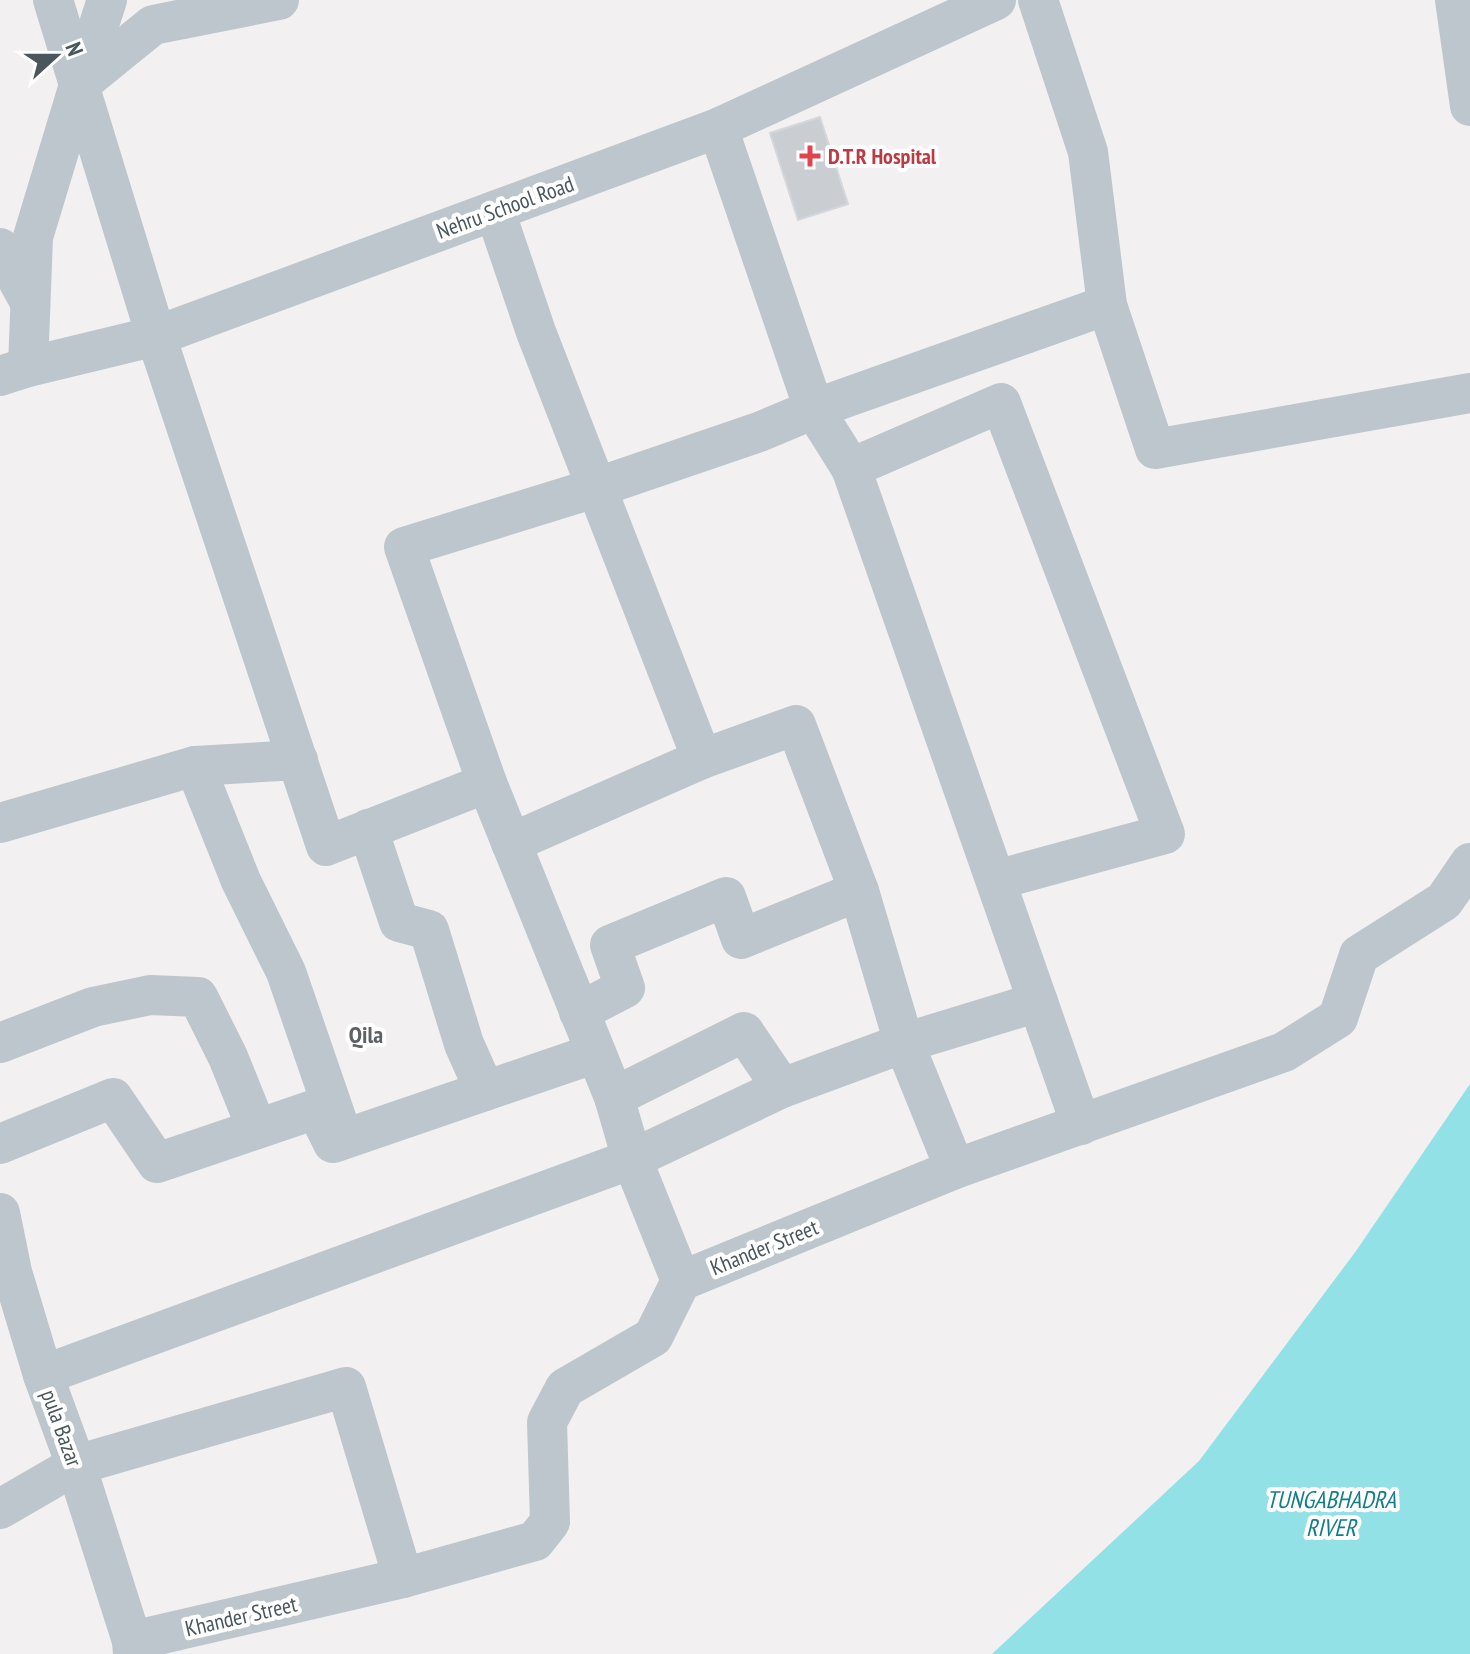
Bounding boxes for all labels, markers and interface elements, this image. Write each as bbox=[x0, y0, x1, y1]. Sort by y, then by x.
north arrow bbox=[16, 16, 96, 96]
text: N bbox=[59, 38, 90, 59]
place label: D.T.R Hospital bbox=[828, 142, 937, 170]
marker: D.T.R Hospital bbox=[799, 145, 821, 167]
street label: Nehru School Road bbox=[433, 169, 577, 245]
district label: Qila bbox=[349, 1019, 383, 1050]
street label: Khander Street bbox=[706, 1213, 822, 1281]
street label: pula Bazar bbox=[35, 1386, 89, 1470]
water label: TUNGABHADRA RIVER bbox=[1266, 1484, 1397, 1543]
street label: Khander Street bbox=[182, 1590, 300, 1642]

